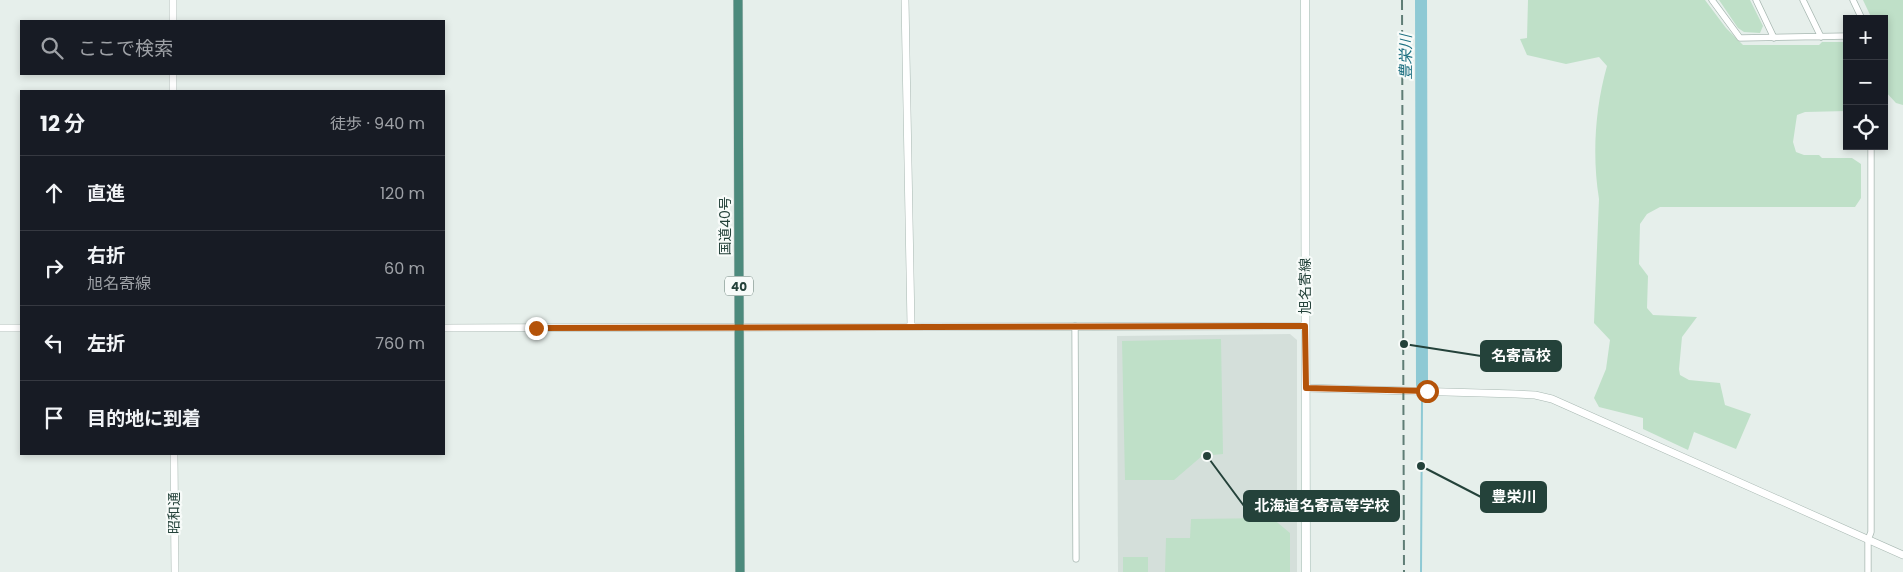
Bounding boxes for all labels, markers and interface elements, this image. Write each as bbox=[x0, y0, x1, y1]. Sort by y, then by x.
map controls bbox=[1843, 15, 1888, 150]
button: + bbox=[1843, 15, 1888, 60]
search box bbox=[20, 20, 445, 75]
water label: 豊栄川 bbox=[1395, 33, 1416, 80]
icon: search bbox=[38, 34, 66, 62]
text: ここで検索 bbox=[78, 35, 173, 62]
button: − bbox=[1843, 60, 1888, 105]
button: locate bbox=[1843, 105, 1888, 150]
text: 12 分 bbox=[40, 109, 85, 138]
text: 徒歩 · 940 m bbox=[330, 112, 425, 135]
icon: ahead bbox=[40, 179, 68, 207]
text: 直進 bbox=[87, 180, 125, 207]
text: 120 m bbox=[380, 182, 425, 205]
street label: 国道40号 bbox=[715, 196, 735, 256]
text: 右折 bbox=[87, 242, 125, 269]
icon: right bbox=[40, 254, 68, 282]
text: 60 m bbox=[384, 257, 425, 280]
street label: 旭名寄線 bbox=[1295, 258, 1315, 314]
text: 旭名寄線 bbox=[87, 272, 151, 295]
road number: 40 bbox=[725, 276, 753, 296]
route end bbox=[525, 317, 548, 340]
icon: left bbox=[40, 329, 68, 357]
text: 左折 bbox=[87, 330, 125, 357]
text: 760 m bbox=[375, 332, 425, 355]
callout: 名寄高校 bbox=[1481, 341, 1561, 371]
text: 名寄高校 bbox=[1491, 345, 1551, 366]
route start bbox=[1416, 380, 1439, 403]
icon: arrive bbox=[40, 404, 68, 432]
text: 目的地に到着 bbox=[87, 405, 201, 432]
callout: 豊栄川 bbox=[1481, 482, 1546, 512]
text: 豊栄川 bbox=[1491, 486, 1537, 507]
callout: 北海道名寄高等学校 bbox=[1244, 491, 1399, 521]
street label: 昭和通 bbox=[164, 492, 184, 534]
text: 北海道名寄高等学校 bbox=[1254, 495, 1390, 516]

